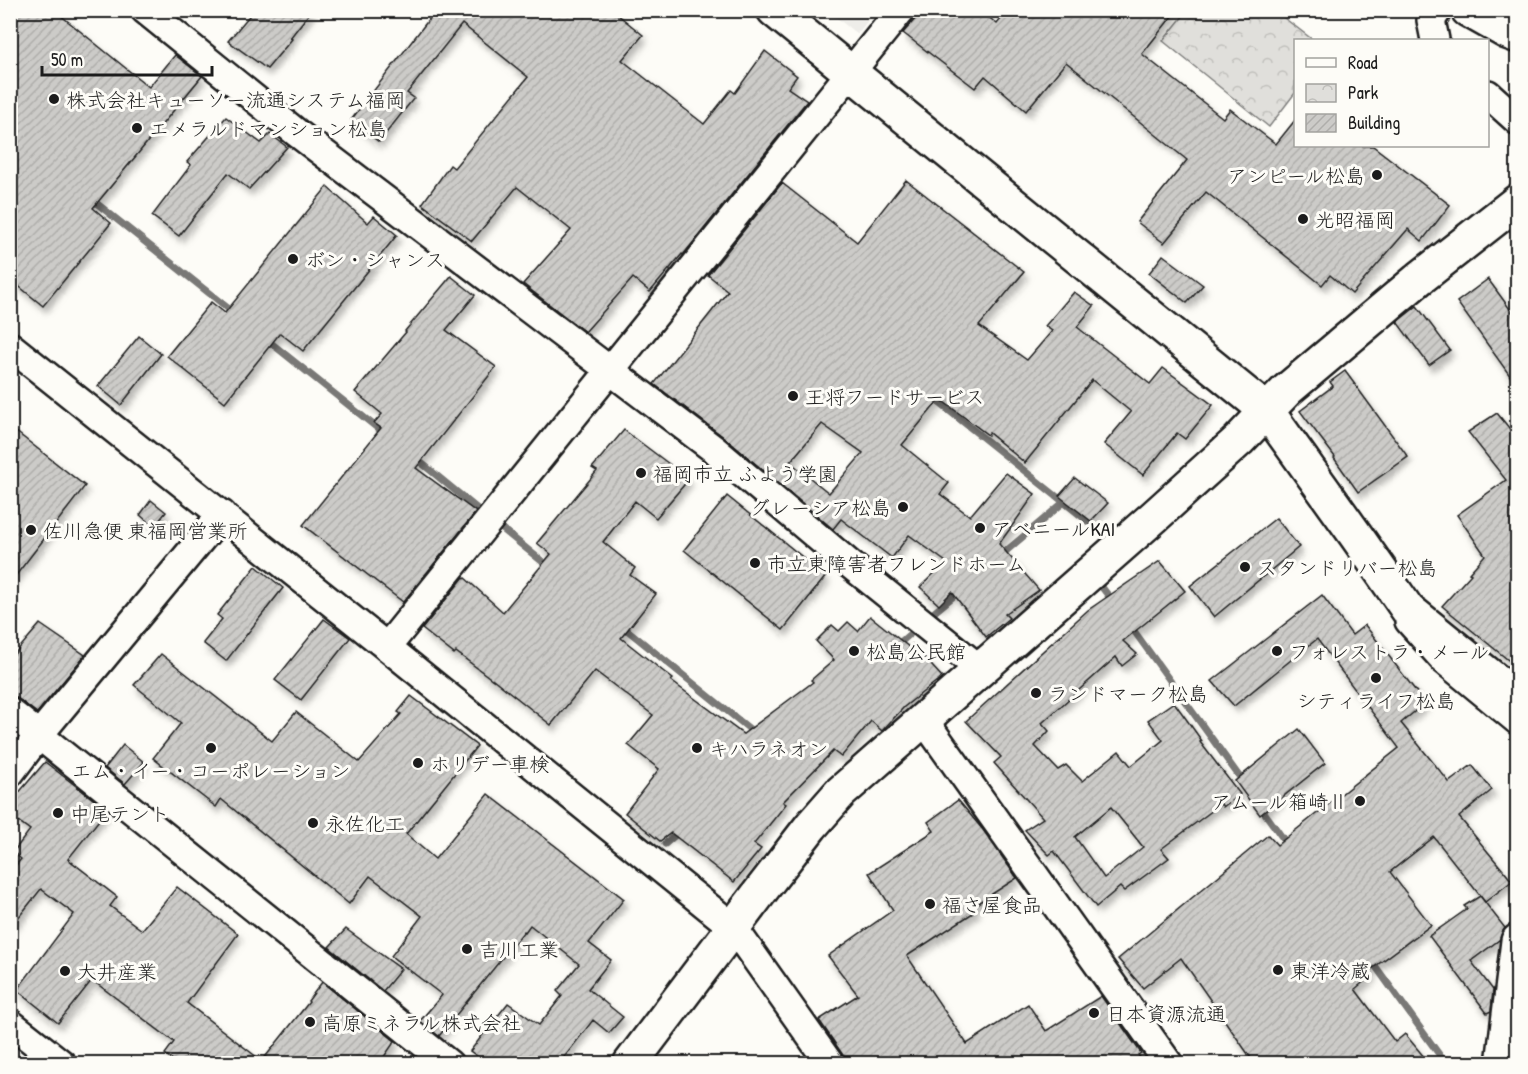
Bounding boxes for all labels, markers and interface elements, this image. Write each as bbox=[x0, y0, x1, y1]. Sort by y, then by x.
scale bar bbox=[42, 39, 212, 77]
legend bbox=[1294, 39, 1489, 147]
text: 50 m bbox=[51, 47, 83, 72]
text: Road bbox=[1348, 50, 1378, 75]
text: Park bbox=[1348, 80, 1379, 105]
place label: 株式会社キューソー流通システム福岡 bbox=[66, 86, 406, 113]
marker: 株式会社キューソー流通システム福岡 bbox=[47, 92, 61, 106]
text: Building bbox=[1348, 110, 1400, 135]
place label: エメラルドマンション松島 bbox=[149, 115, 387, 142]
marker: エメラルドマンション松島 bbox=[130, 121, 144, 135]
place label: アンピール松島 bbox=[1227, 162, 1365, 189]
marker: アンピール松島 bbox=[1370, 168, 1384, 182]
place label: 光昭福岡 bbox=[1315, 206, 1395, 233]
marker: 光昭福岡 bbox=[1296, 212, 1310, 226]
place label: ボン・シャンス bbox=[305, 246, 445, 273]
marker: ボン・シャンス bbox=[286, 252, 300, 266]
place label: 王将フードサービス bbox=[805, 383, 985, 410]
marker: 王将フードサービス bbox=[786, 389, 800, 403]
place label: 福岡市立 ふよう学園 bbox=[653, 460, 838, 487]
marker: 福岡市立 ふよう学園 bbox=[634, 466, 648, 480]
place label: グレーシア松島 bbox=[750, 494, 891, 521]
marker: グレーシア松島 bbox=[896, 500, 910, 514]
place label: アベニールKAI bbox=[992, 515, 1115, 542]
place label: 佐川急便 東福岡営業所 bbox=[43, 517, 248, 544]
marker: アベニールKAI bbox=[973, 521, 987, 535]
marker: 佐川急便 東福岡営業所 bbox=[24, 523, 38, 537]
place label: 市立東障害者フレンドホーム bbox=[767, 550, 1026, 577]
place label: スタンドリバー松島 bbox=[1257, 554, 1437, 581]
marker: 市立東障害者フレンドホーム bbox=[748, 556, 762, 570]
marker: スタンドリバー松島 bbox=[1238, 560, 1252, 574]
place label: 松島公民館 bbox=[866, 638, 966, 665]
place label: フォレストラ・メール bbox=[1289, 638, 1489, 665]
marker: 松島公民館 bbox=[847, 644, 861, 658]
marker: フォレストラ・メール bbox=[1270, 644, 1284, 658]
marker: シティライフ松島 bbox=[1369, 671, 1383, 685]
place label: ランドマーク松島 bbox=[1048, 680, 1208, 707]
marker: ランドマーク松島 bbox=[1029, 686, 1043, 700]
place label: シティライフ松島 bbox=[1296, 687, 1456, 714]
place label: キハラネオン bbox=[709, 735, 829, 762]
marker: エム・イー・コーポレーション bbox=[204, 741, 218, 755]
marker: キハラネオン bbox=[690, 741, 704, 755]
place label: ホリデー車検 bbox=[430, 750, 550, 777]
marker: ホリデー車検 bbox=[411, 756, 425, 770]
place label: エム・イー・コーポレーション bbox=[72, 757, 350, 784]
place label: アムール箱崎Ⅱ bbox=[1211, 788, 1348, 815]
marker: アムール箱崎Ⅱ bbox=[1353, 794, 1367, 808]
place label: 中尾テント bbox=[70, 800, 170, 827]
marker: 中尾テント bbox=[51, 806, 65, 820]
place label: 永佐化工 bbox=[325, 810, 405, 837]
marker: 永佐化工 bbox=[306, 816, 320, 830]
place label: 福さ屋食品 bbox=[942, 891, 1042, 918]
marker: 福さ屋食品 bbox=[923, 897, 937, 911]
place label: 吉川工業 bbox=[479, 936, 559, 963]
marker: 吉川工業 bbox=[460, 942, 474, 956]
place label: 東洋冷蔵 bbox=[1290, 957, 1370, 984]
place label: 大井産業 bbox=[77, 958, 157, 985]
marker: 東洋冷蔵 bbox=[1271, 963, 1285, 977]
marker: 大井産業 bbox=[58, 964, 72, 978]
place label: 日本資源流通 bbox=[1106, 1000, 1226, 1027]
marker: 日本資源流通 bbox=[1087, 1006, 1101, 1020]
place label: 高原ミネラル株式会社 bbox=[322, 1009, 521, 1036]
marker: 高原ミネラル株式会社 bbox=[303, 1015, 317, 1029]

